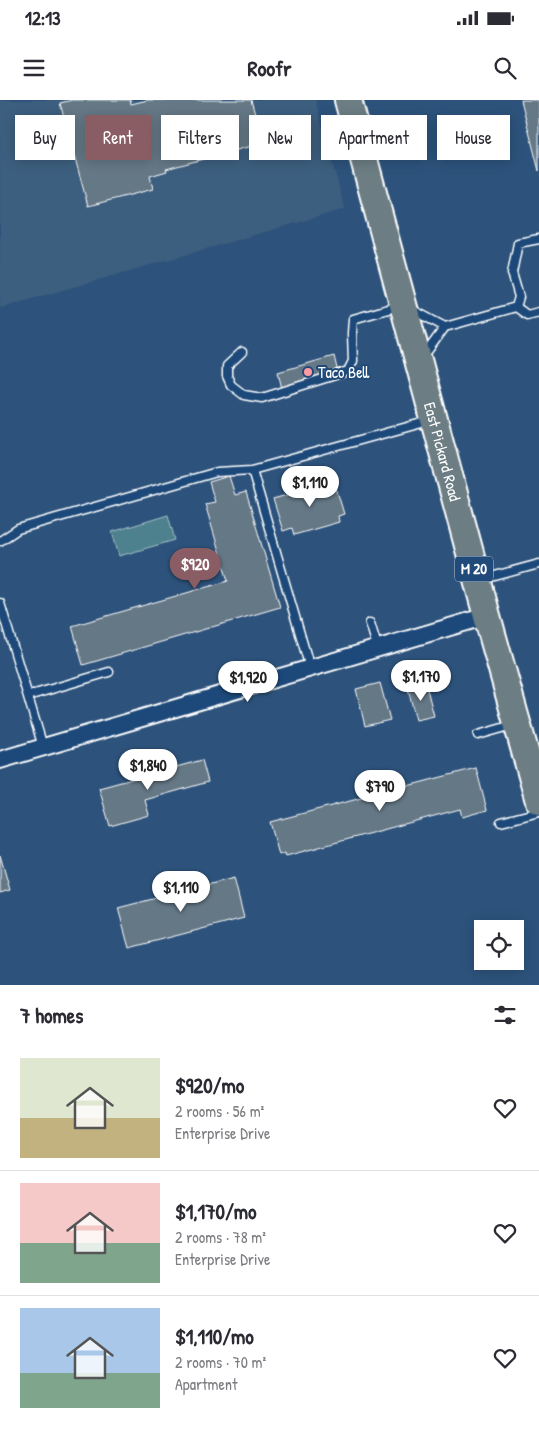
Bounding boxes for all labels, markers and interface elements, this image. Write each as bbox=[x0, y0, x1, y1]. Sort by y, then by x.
text: 12:13 bbox=[25, 5, 61, 31]
text: Roofr bbox=[247, 53, 292, 83]
icon: menu bbox=[20, 54, 48, 82]
icon: search bbox=[491, 54, 519, 82]
chip: Buy bbox=[15, 115, 75, 160]
chip: Rent bbox=[85, 115, 151, 160]
chip: Filters bbox=[161, 115, 239, 160]
chip: New bbox=[249, 115, 311, 160]
chip: Apartment bbox=[321, 115, 427, 160]
chip: House bbox=[437, 115, 510, 160]
place label: Taco Bell bbox=[318, 361, 370, 383]
marker: Taco Bell bbox=[302, 366, 314, 378]
street label: East Pickard Road bbox=[419, 400, 467, 503]
pin: $1,110 bbox=[269, 466, 351, 508]
text: $1,110 bbox=[292, 471, 328, 493]
pin: $920 bbox=[165, 548, 225, 590]
text: $920 bbox=[181, 553, 209, 575]
road number: M 20 bbox=[455, 556, 493, 582]
pin: $1,920 bbox=[207, 660, 289, 703]
pin: $1,170 bbox=[380, 660, 462, 702]
text: $1,170 bbox=[402, 665, 440, 687]
text: $1,920 bbox=[229, 666, 267, 688]
pin: $1,840 bbox=[107, 748, 189, 791]
text: $1,840 bbox=[129, 754, 167, 776]
pin: $790 bbox=[350, 770, 410, 812]
text: $790 bbox=[365, 775, 395, 797]
pin: $1,110 bbox=[140, 870, 222, 913]
text: $1,110 bbox=[163, 876, 199, 898]
map controls bbox=[474, 920, 524, 970]
button: locate bbox=[474, 920, 524, 970]
text: 7 homes bbox=[20, 1001, 83, 1030]
icon: filters bbox=[491, 1001, 519, 1029]
text: $920/mo bbox=[175, 1071, 244, 1100]
icon: home bbox=[60, 1078, 120, 1138]
icon: heart bbox=[491, 1094, 519, 1122]
text: 2 rooms · 56 m² bbox=[175, 1100, 264, 1122]
text: Enterprise Drive bbox=[175, 1122, 270, 1144]
text: $1,170/mo bbox=[175, 1197, 257, 1226]
icon: home bbox=[60, 1203, 120, 1263]
icon: heart bbox=[491, 1219, 519, 1247]
text: 2 rooms · 78 m² bbox=[175, 1226, 266, 1248]
text: Enterprise Drive bbox=[175, 1248, 270, 1270]
text: $1,110/mo bbox=[175, 1322, 254, 1351]
icon: home bbox=[60, 1328, 120, 1388]
icon: heart bbox=[491, 1344, 519, 1372]
text: 2 rooms · 70 m² bbox=[175, 1351, 266, 1373]
text: Apartment bbox=[175, 1373, 238, 1395]

